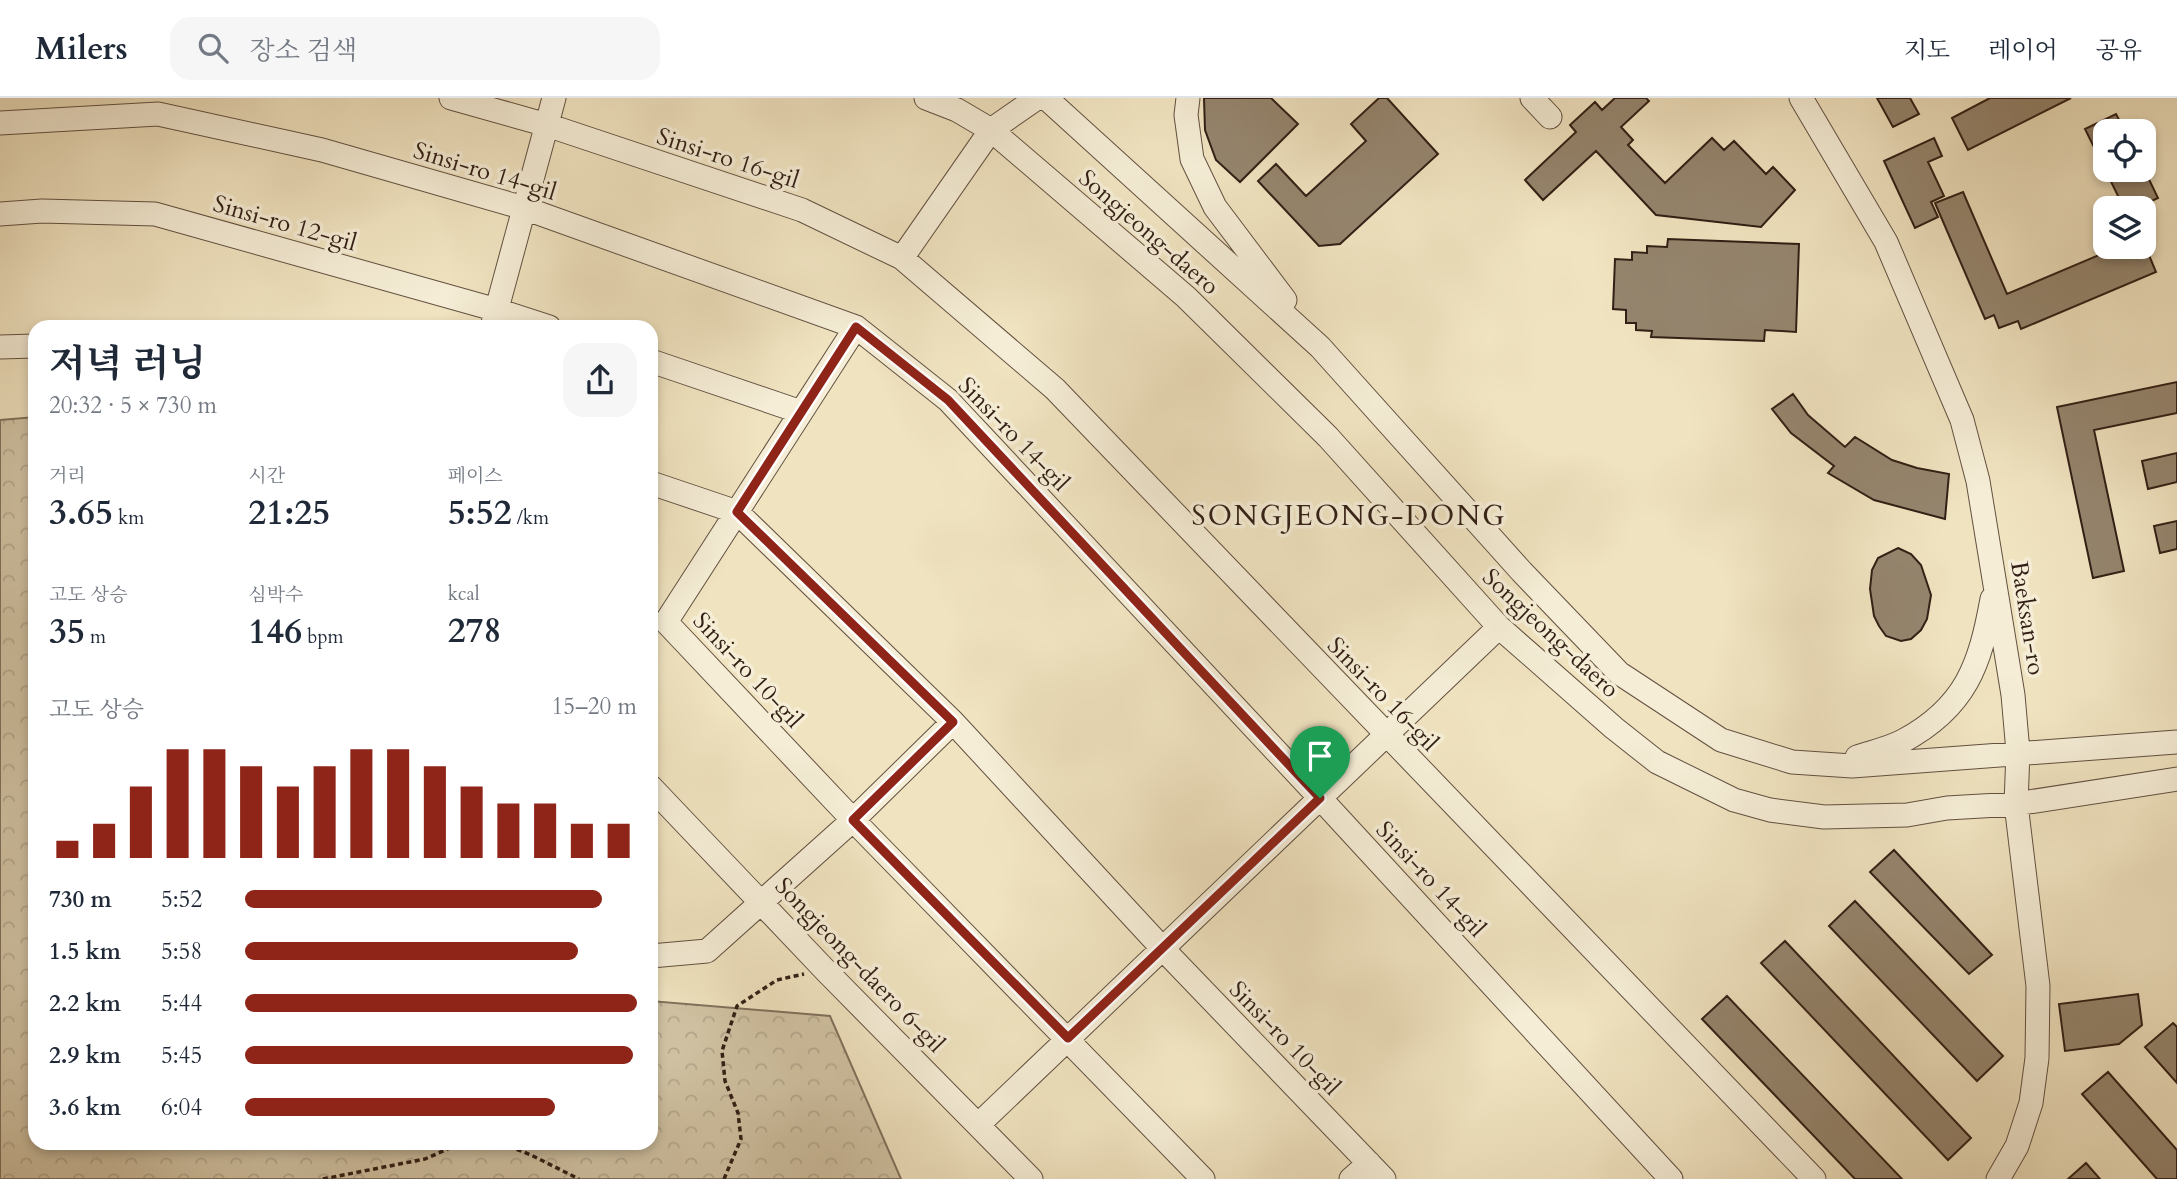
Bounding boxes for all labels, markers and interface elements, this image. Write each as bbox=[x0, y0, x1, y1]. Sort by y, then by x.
search box bbox=[170, 17, 660, 80]
text: Milers bbox=[35, 26, 128, 71]
icon: search bbox=[194, 29, 232, 67]
text: 장소 검색 bbox=[250, 33, 357, 68]
text: 지도 bbox=[1904, 34, 1950, 67]
text: 레이어 bbox=[1988, 34, 2058, 67]
text: 공유 bbox=[2096, 34, 2142, 67]
map controls bbox=[2093, 119, 2156, 259]
button: locate bbox=[2093, 119, 2156, 182]
street label: Sinsi-ro 16-gil bbox=[653, 120, 803, 197]
street label: Sinsi-ro 14-gil bbox=[409, 134, 560, 209]
street label: Songjeong-daero bbox=[1071, 162, 1226, 303]
street label: Sinsi-ro 12-gil bbox=[209, 187, 360, 260]
button: layers bbox=[2093, 196, 2156, 259]
text: 저녁 러닝 bbox=[49, 338, 206, 390]
button: share bbox=[563, 343, 637, 417]
street label: Sinsi-ro 14-gil bbox=[950, 370, 1077, 499]
text: 20:32 · 5 × 730 m bbox=[49, 390, 217, 421]
text: 거리 bbox=[49, 463, 86, 489]
text: 시간 bbox=[248, 463, 285, 489]
text: 페이스 bbox=[448, 463, 503, 489]
text: 3.65 bbox=[49, 489, 113, 537]
text: 21:25 bbox=[248, 489, 330, 537]
text: 5:52 bbox=[448, 489, 512, 537]
district label: SONGJEONG-DONG bbox=[1192, 497, 1506, 535]
text: km bbox=[113, 505, 144, 531]
text: /km bbox=[512, 505, 549, 531]
street label: Baeksan-ro bbox=[2002, 559, 2053, 677]
street label: Songjeong-daero bbox=[1475, 561, 1626, 706]
text: kcal bbox=[448, 581, 480, 607]
text: 고도 상승 bbox=[49, 582, 128, 608]
text: 심박수 bbox=[248, 582, 303, 608]
street label: Sinsi-ro 10-gil bbox=[685, 605, 810, 736]
text: 278 bbox=[448, 607, 501, 655]
text: 35 bbox=[49, 608, 85, 656]
text: 146 bbox=[248, 608, 302, 656]
text: m bbox=[85, 624, 106, 650]
text: bpm bbox=[302, 624, 344, 650]
street label: Sinsi-ro 16-gil bbox=[1319, 630, 1446, 759]
text: 15–20 m bbox=[552, 691, 637, 722]
text: 고도 상승 bbox=[49, 694, 144, 725]
pin bbox=[1290, 726, 1350, 798]
icon: arrive bbox=[1301, 737, 1339, 775]
street label: Sinsi-ro 14-gil bbox=[1368, 814, 1493, 945]
street label: Songjeong-daero 6-gil bbox=[767, 870, 952, 1060]
text: 730 m bbox=[49, 884, 112, 915]
text: 5:52 bbox=[161, 884, 202, 915]
text: 1.5 km bbox=[49, 936, 121, 967]
text: 5:58 bbox=[161, 936, 202, 967]
street label: Sinsi-ro 10-gil bbox=[1221, 974, 1348, 1103]
text: 2.2 km bbox=[49, 988, 121, 1019]
text: 5:44 bbox=[161, 988, 202, 1019]
text: 2.9 km bbox=[49, 1040, 121, 1071]
text: 5:45 bbox=[161, 1040, 202, 1071]
text: 3.6 km bbox=[49, 1092, 121, 1123]
text: 6:04 bbox=[161, 1092, 202, 1123]

